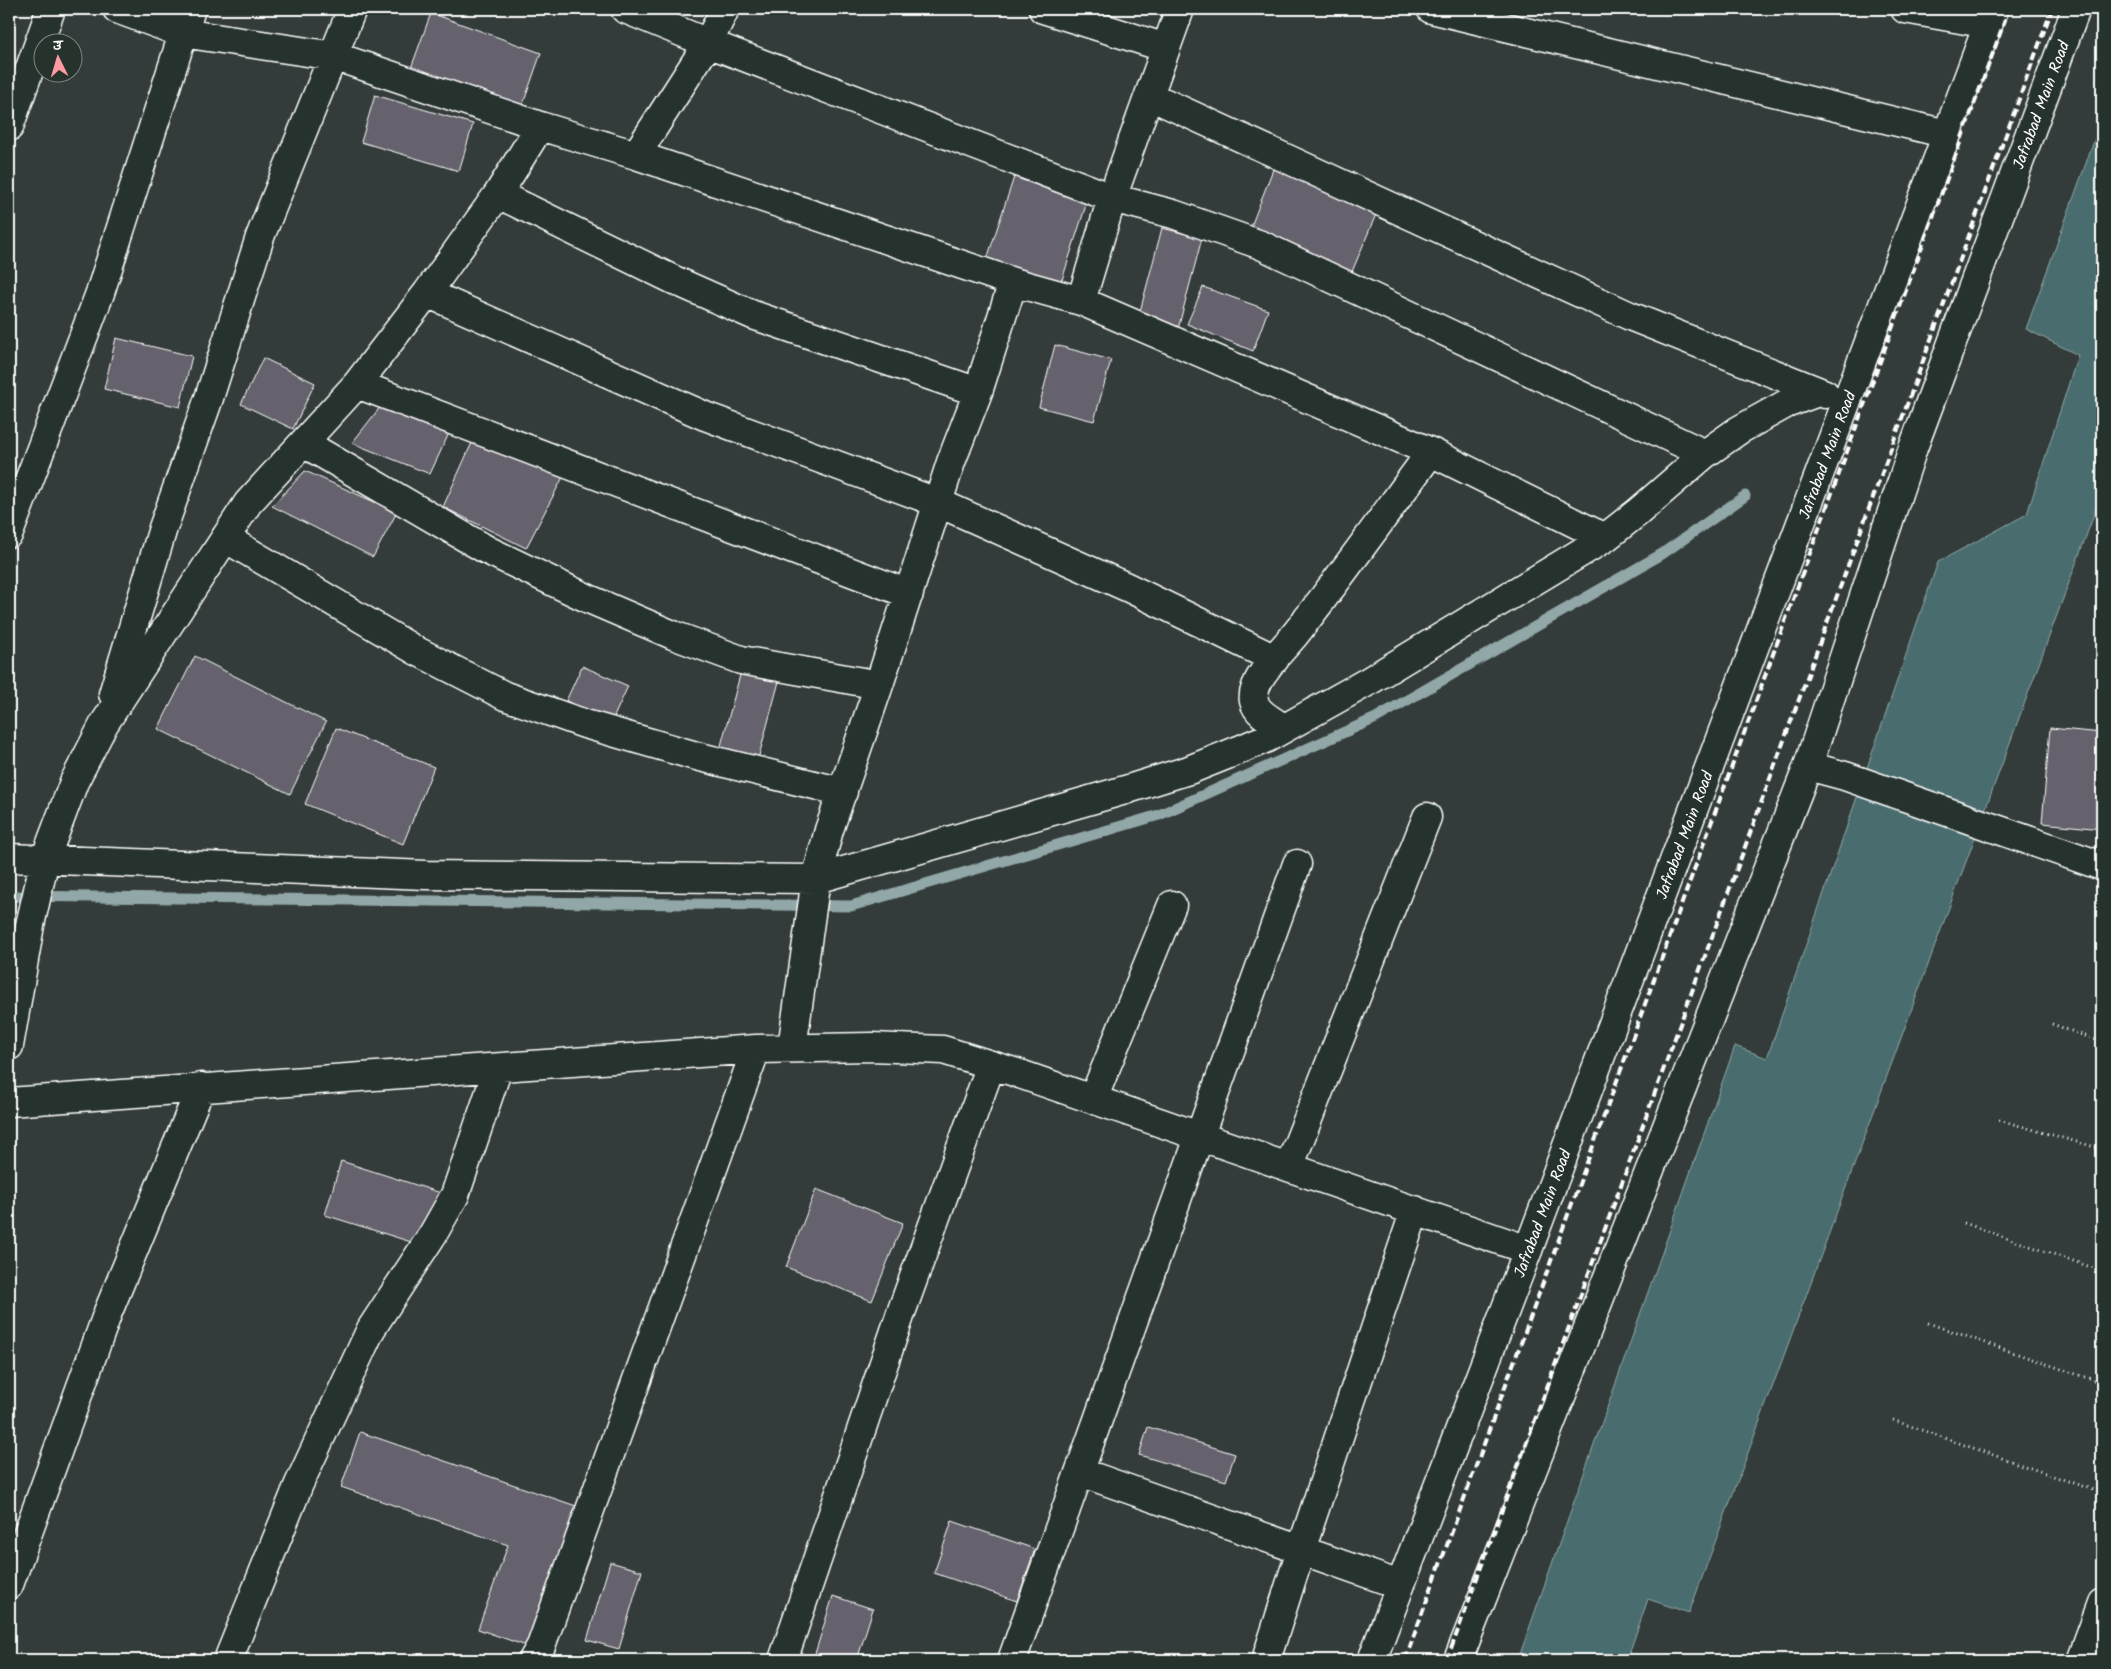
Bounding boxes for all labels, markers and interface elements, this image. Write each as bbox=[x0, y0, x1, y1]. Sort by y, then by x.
north arrow bbox=[32, 32, 82, 82]
text: उ bbox=[52, 34, 65, 57]
street label: Jafrabad Main Road bbox=[2007, 37, 2077, 173]
street label: Jafrabad Main Road bbox=[1793, 387, 1864, 523]
street label: Jafrabad Main Road bbox=[1650, 767, 1721, 903]
street label: Jafrabad Main Road bbox=[1508, 1145, 1579, 1281]

